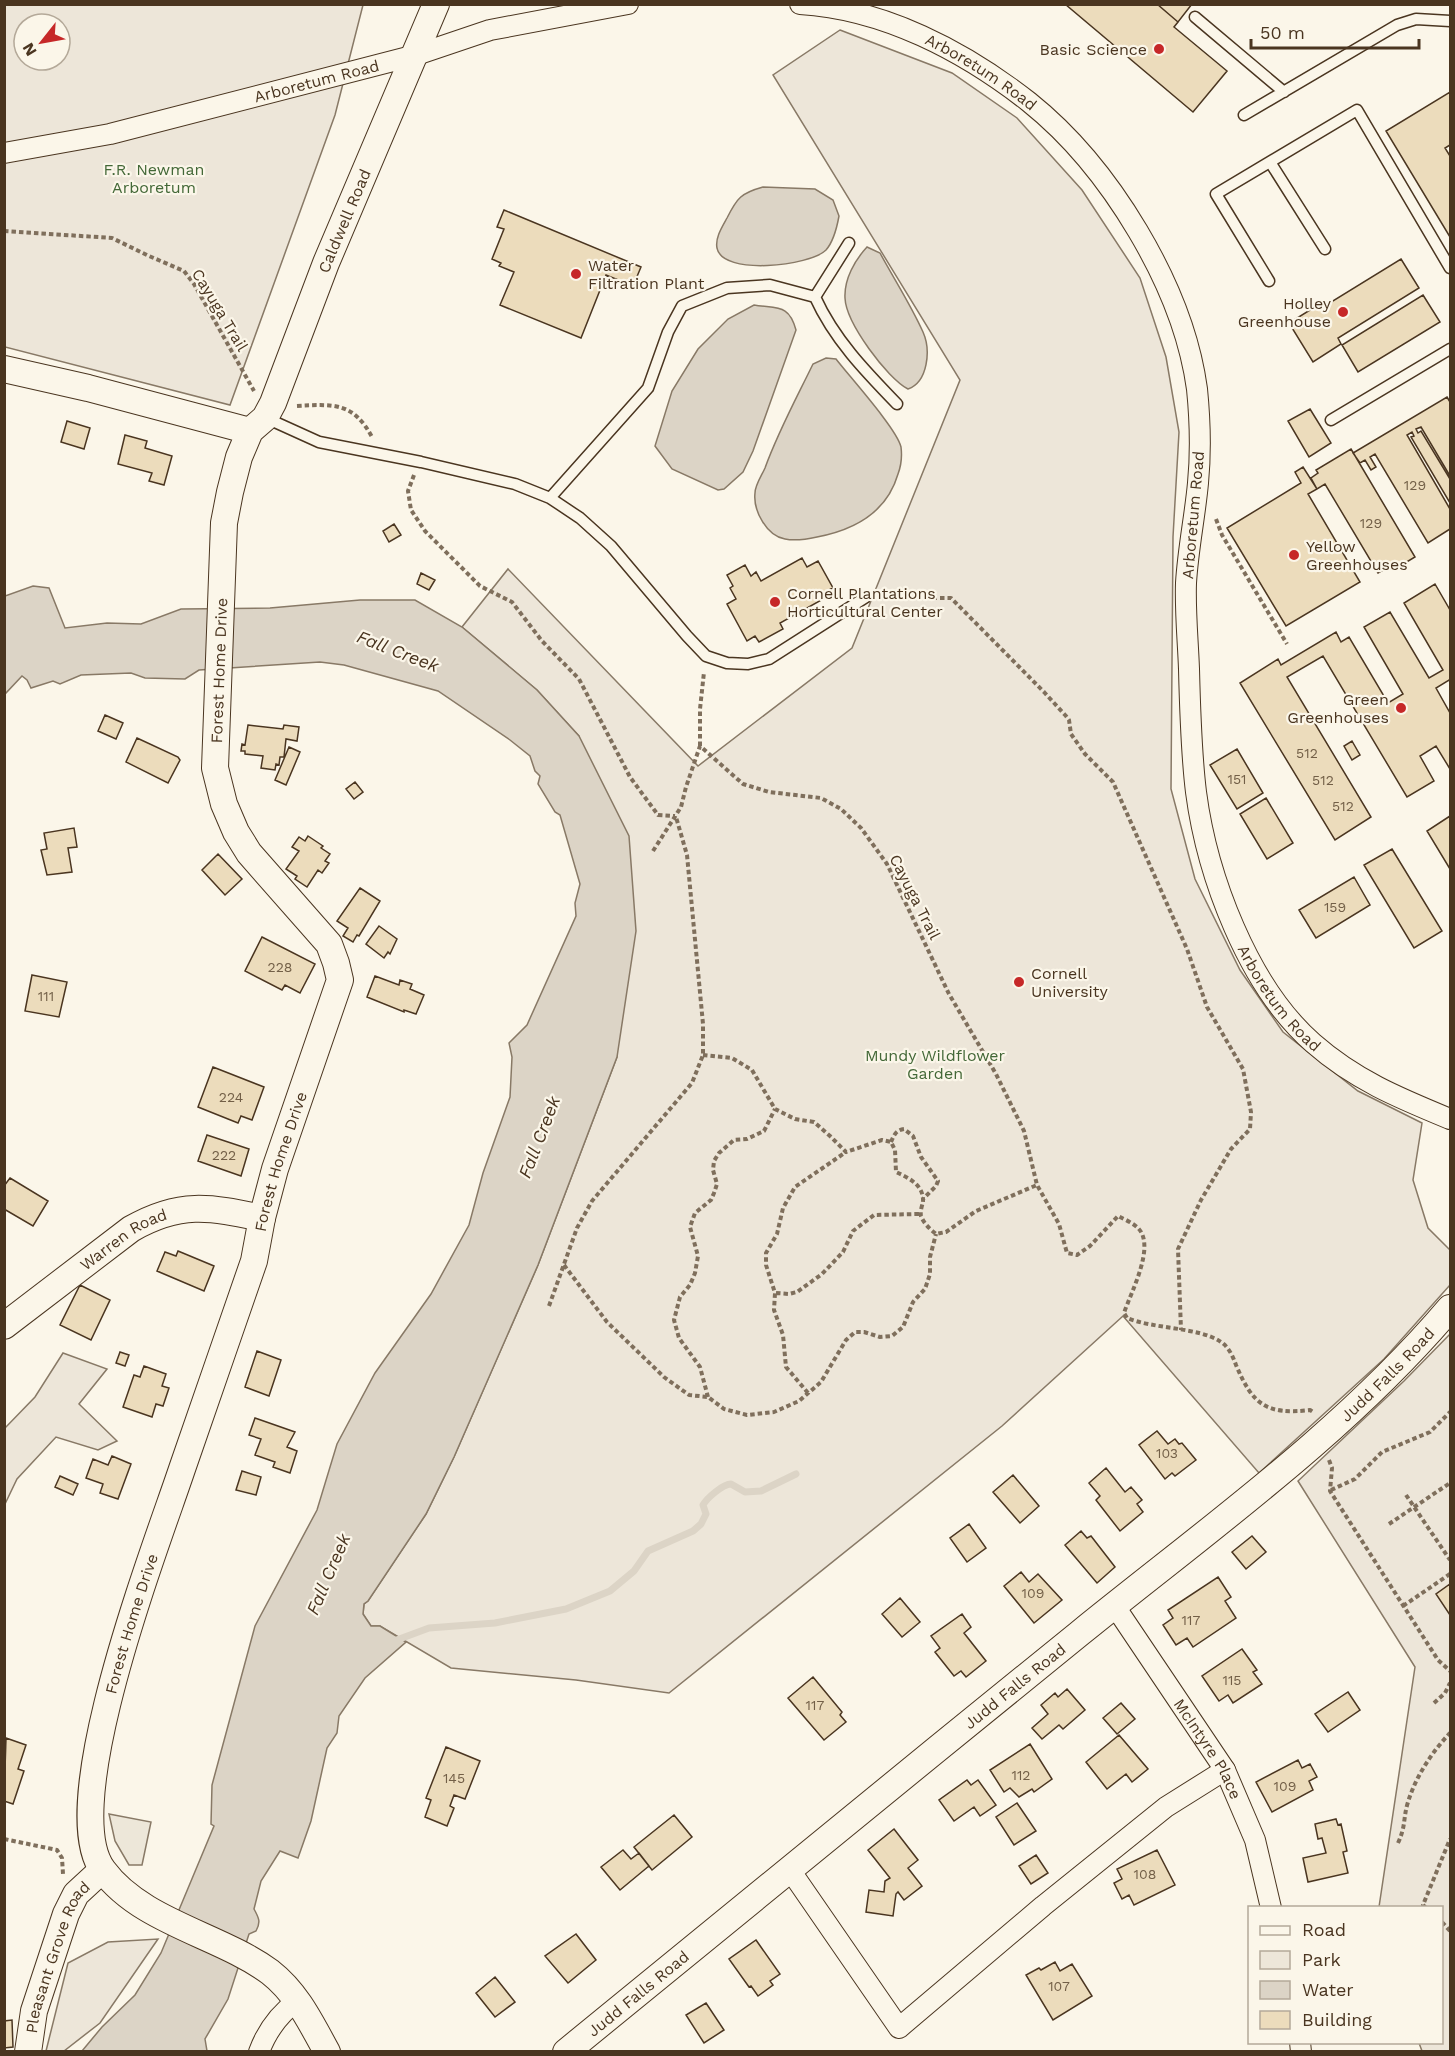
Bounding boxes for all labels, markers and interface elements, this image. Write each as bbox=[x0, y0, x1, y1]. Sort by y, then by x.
north arrow bbox=[12, 12, 72, 72]
scale bar bbox=[1251, 12, 1419, 50]
text: 50 m bbox=[1260, 22, 1305, 43]
street label: Arboretum Road bbox=[922, 29, 1041, 114]
text: N bbox=[18, 39, 41, 59]
place label: Basic Science bbox=[1040, 40, 1147, 59]
marker: Basic Science bbox=[1152, 42, 1166, 56]
street label: Arboretum Road bbox=[252, 55, 381, 106]
park label: F.R. Newman Arboretum bbox=[104, 160, 204, 197]
street label: Caldwell Road bbox=[314, 166, 374, 275]
place label: Water Filtration Plant bbox=[588, 256, 705, 293]
street label: Cayuga Trail bbox=[188, 265, 252, 355]
marker: Water Filtration Plant bbox=[569, 267, 583, 281]
place label: Holley Greenhouse bbox=[1238, 294, 1332, 331]
marker: Holley Greenhouse bbox=[1336, 305, 1350, 319]
street label: Arboretum Road bbox=[1178, 450, 1208, 580]
house number: 129 bbox=[1404, 477, 1426, 493]
house number: 129 bbox=[1360, 515, 1382, 531]
place label: Yellow Greenhouses bbox=[1306, 537, 1408, 574]
marker: Yellow Greenhouses bbox=[1287, 548, 1301, 562]
place label: Cornell Plantations Horticultural Center bbox=[787, 584, 943, 621]
marker: Cornell Plantations Horticultural Center bbox=[768, 595, 782, 609]
street label: Forest Home Drive bbox=[206, 597, 231, 744]
water label: Fall Creek bbox=[354, 626, 443, 677]
place label: Green Greenhouses bbox=[1287, 690, 1389, 727]
marker: Green Greenhouses bbox=[1394, 701, 1408, 715]
house number: 512 bbox=[1296, 745, 1318, 761]
house number: 151 bbox=[1227, 771, 1247, 787]
house number: 512 bbox=[1312, 772, 1334, 788]
house number: 512 bbox=[1332, 798, 1354, 814]
street label: Cayuga Trail bbox=[885, 851, 945, 943]
house number: 159 bbox=[1324, 899, 1346, 915]
street label: Arboretum Road bbox=[1234, 942, 1325, 1055]
house number: 228 bbox=[268, 959, 292, 975]
place label: Cornell University bbox=[1031, 964, 1109, 1001]
marker: Cornell University bbox=[1012, 975, 1026, 989]
house number: 111 bbox=[38, 988, 54, 1004]
park label: Mundy Wildflower Garden bbox=[865, 1046, 1006, 1083]
house number: 224 bbox=[219, 1089, 243, 1105]
street label: Forest Home Drive bbox=[250, 1089, 310, 1233]
water label: Fall Creek bbox=[514, 1092, 565, 1181]
house number: 222 bbox=[212, 1147, 236, 1163]
street label: Warren Road bbox=[76, 1204, 169, 1274]
street label: Judd Falls Road bbox=[1336, 1323, 1438, 1425]
house number: 103 bbox=[1156, 1445, 1178, 1461]
water label: Fall Creek bbox=[301, 1529, 355, 1618]
street label: Forest Home Drive bbox=[101, 1551, 161, 1696]
house number: 109 bbox=[1022, 1585, 1044, 1601]
house number: 117 bbox=[1182, 1612, 1201, 1628]
street label: Judd Falls Road bbox=[960, 1639, 1069, 1733]
house number: 115 bbox=[1222, 1672, 1242, 1688]
street label: McIntyre Place bbox=[1170, 1695, 1246, 1802]
house number: 117 bbox=[806, 1697, 825, 1713]
house number: 112 bbox=[1011, 1767, 1031, 1783]
house number: 145 bbox=[443, 1770, 465, 1786]
house number: 109 bbox=[1274, 1778, 1296, 1794]
house number: 108 bbox=[1134, 1866, 1156, 1882]
street label: Pleasant Grove Road bbox=[21, 1877, 94, 2035]
legend bbox=[1248, 1906, 1443, 2044]
text: Road bbox=[1302, 1919, 1346, 1940]
street label: Judd Falls Road bbox=[584, 1946, 692, 2040]
text: Park bbox=[1302, 1949, 1341, 1970]
house number: 107 bbox=[1048, 1978, 1070, 1994]
text: Water bbox=[1302, 1979, 1354, 2000]
text: Building bbox=[1302, 2009, 1372, 2030]

